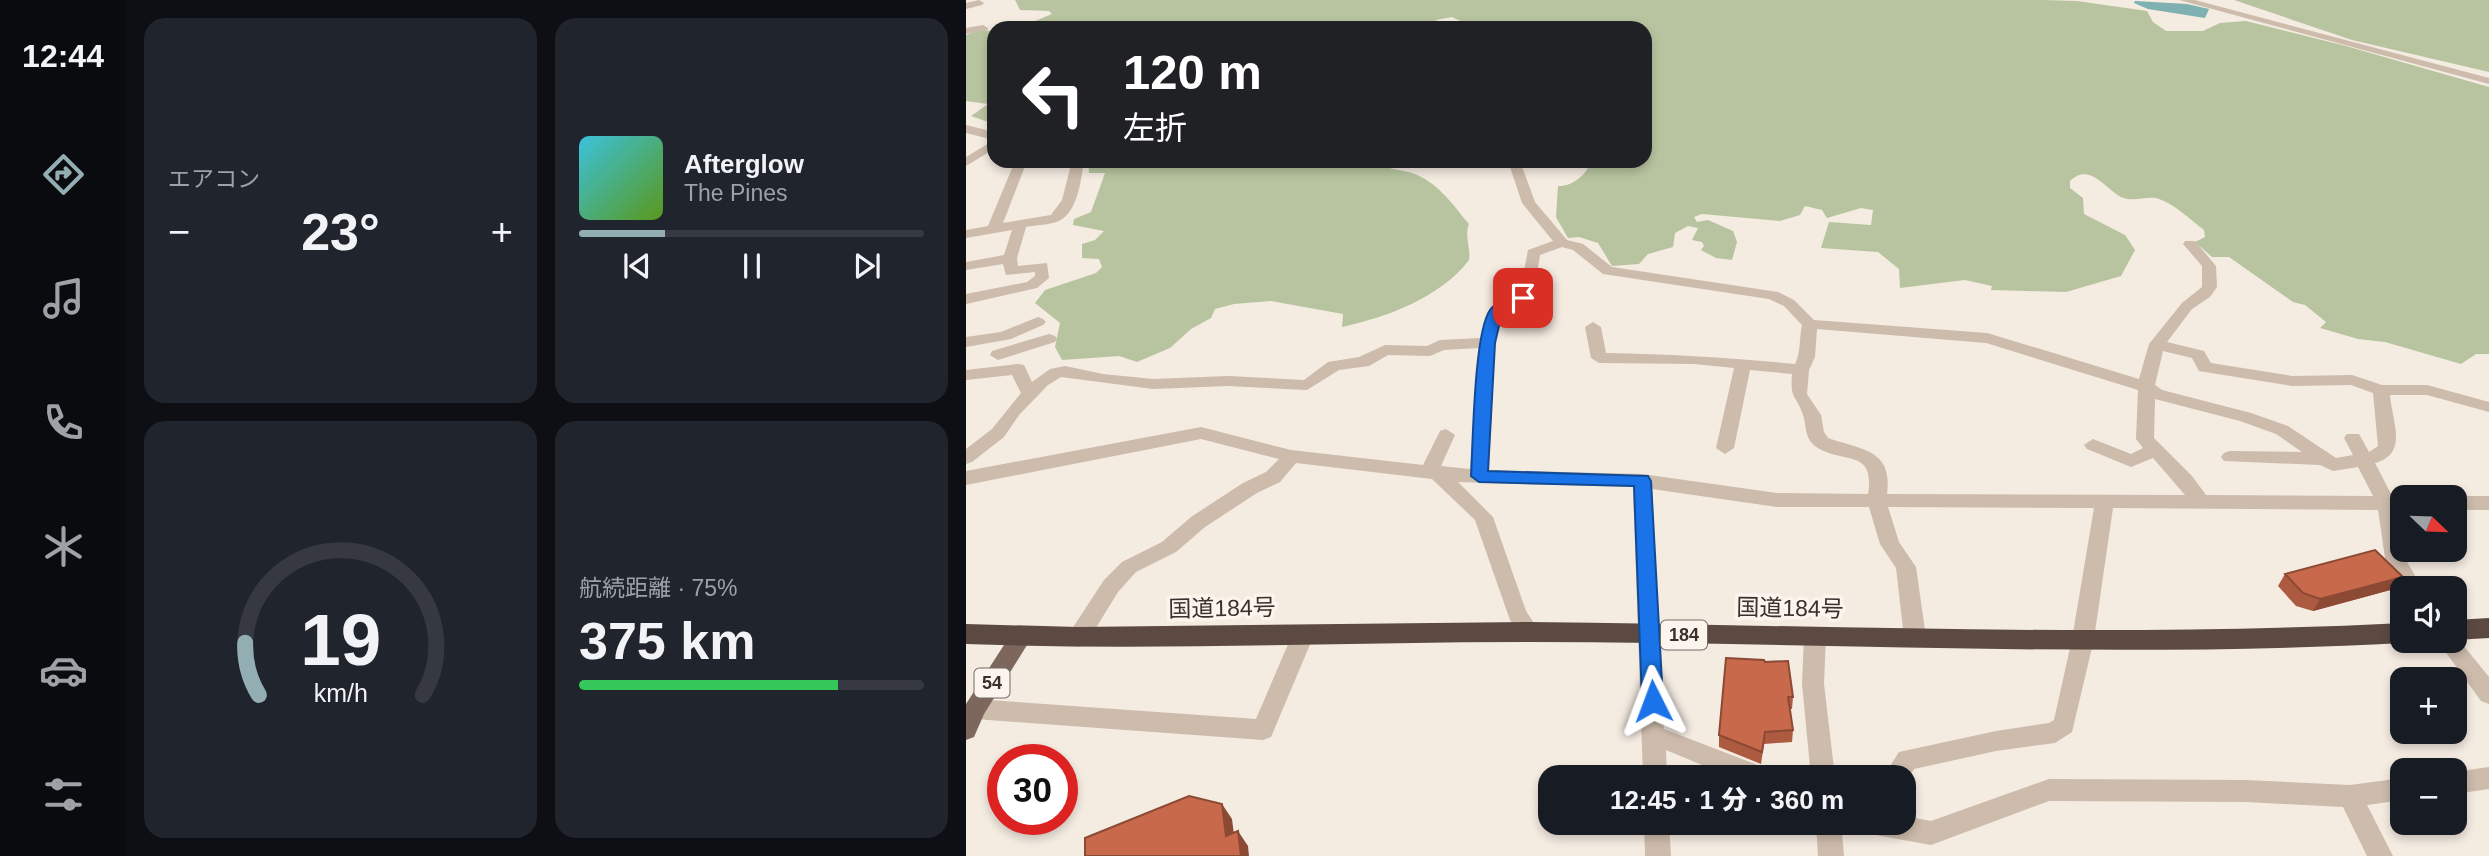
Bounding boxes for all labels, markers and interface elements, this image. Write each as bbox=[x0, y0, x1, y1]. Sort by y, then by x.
text: 12:44 bbox=[22, 38, 104, 74]
text: 120 m bbox=[1123, 45, 1262, 99]
icon: left bbox=[1008, 49, 1099, 140]
text: 左折 bbox=[1123, 110, 1187, 146]
text: Afterglow bbox=[684, 149, 804, 179]
icon: directions bbox=[39, 150, 88, 199]
text: エアコン bbox=[168, 166, 260, 192]
text: The Pines bbox=[684, 180, 788, 206]
text: 23° bbox=[301, 203, 380, 261]
text: − bbox=[168, 211, 190, 253]
text: + bbox=[491, 211, 513, 253]
icon: previous bbox=[618, 247, 656, 285]
icon: pause bbox=[733, 247, 771, 285]
icon: next bbox=[848, 247, 886, 285]
pin bbox=[1493, 268, 1553, 328]
icon: music bbox=[39, 274, 88, 323]
icon: arrive bbox=[1504, 279, 1542, 317]
icon: phone bbox=[39, 398, 88, 447]
north arrow bbox=[2390, 485, 2468, 562]
map controls bbox=[2390, 485, 2467, 835]
icon: climate bbox=[39, 522, 88, 571]
text: 航続距離 · 75% bbox=[579, 575, 737, 601]
button: sound bbox=[2390, 576, 2467, 653]
street label: 国道184号 bbox=[1168, 594, 1276, 622]
street label: 国道184号 bbox=[1736, 594, 1844, 622]
text: 19 bbox=[300, 600, 381, 681]
text: 375 km bbox=[579, 612, 755, 670]
road number: 184 bbox=[1661, 620, 1707, 650]
icon: car bbox=[39, 646, 88, 695]
position arrow bbox=[1616, 664, 1690, 738]
button: + bbox=[2390, 667, 2467, 744]
road number: 54 bbox=[974, 668, 1010, 698]
text: km/h bbox=[313, 679, 368, 707]
speed limit sign: 30 bbox=[987, 744, 1078, 835]
button: − bbox=[2390, 758, 2467, 835]
icon: filters bbox=[39, 770, 88, 819]
text: 12:45 · 1 分 · 360 m bbox=[1610, 785, 1844, 815]

